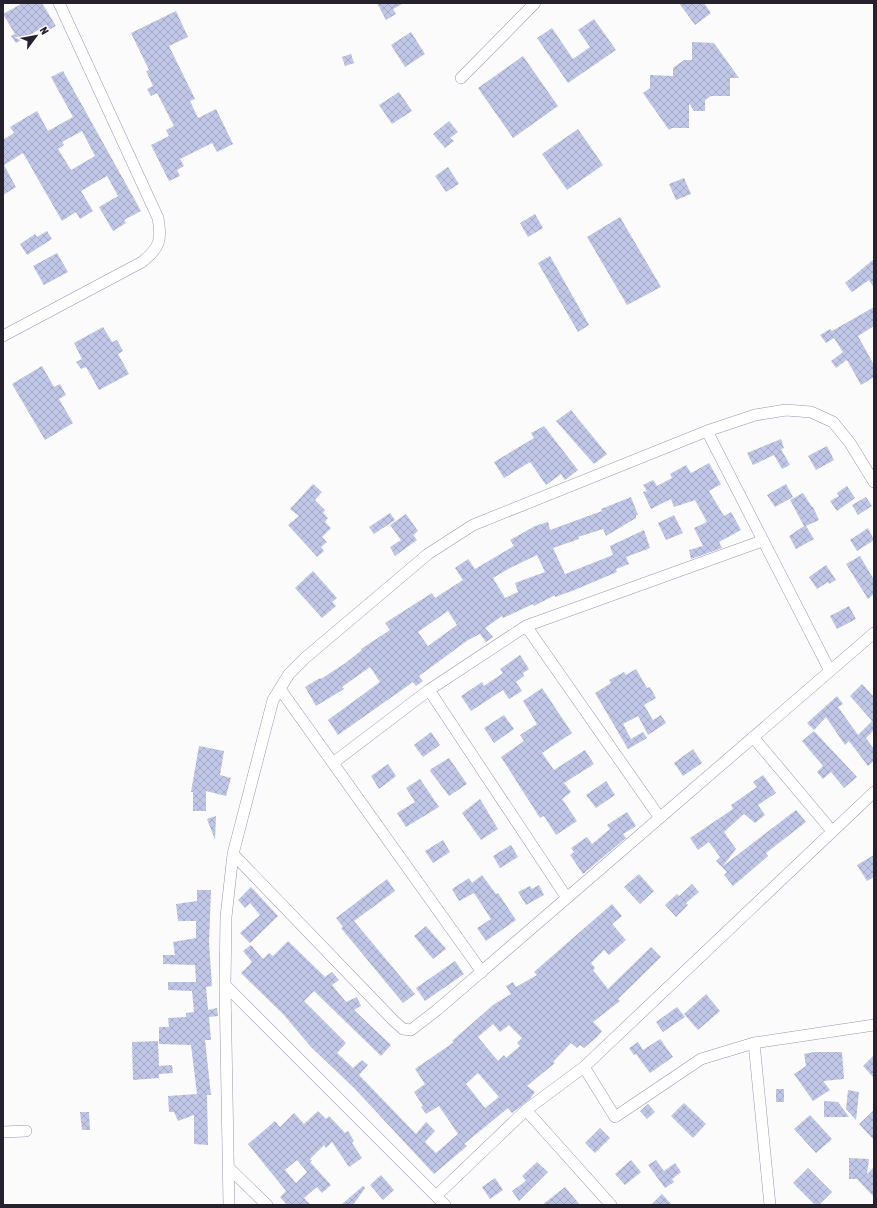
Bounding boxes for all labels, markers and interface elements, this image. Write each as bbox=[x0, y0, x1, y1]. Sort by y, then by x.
north arrow bbox=[16, 16, 56, 56]
text: N bbox=[38, 25, 51, 37]

